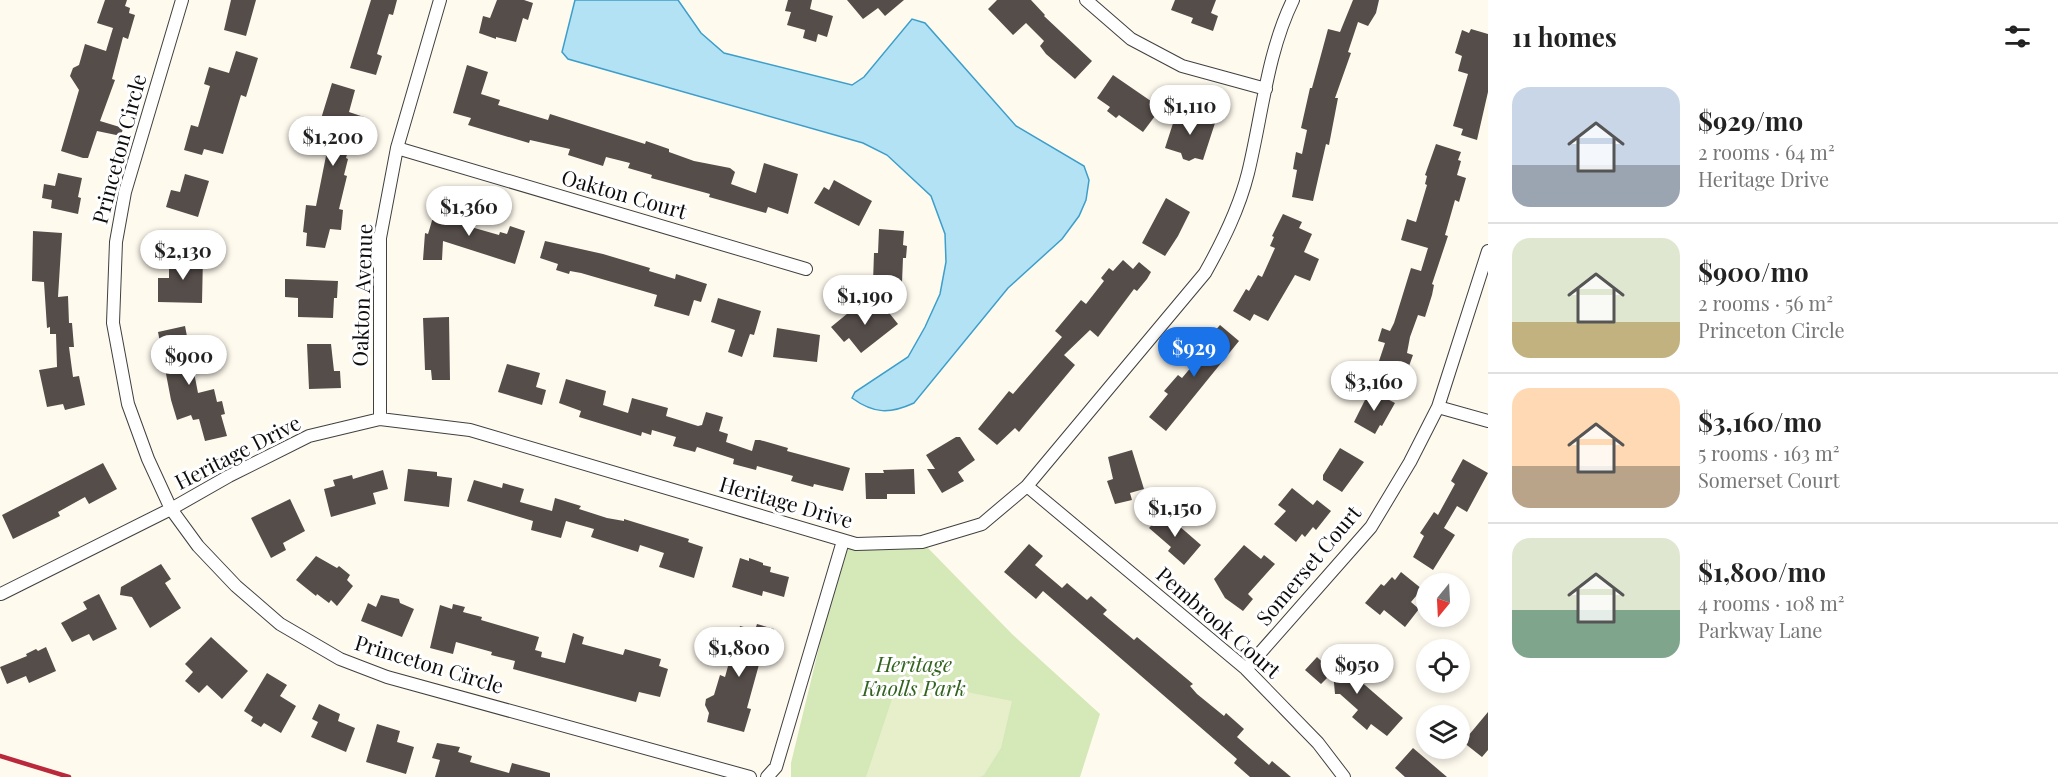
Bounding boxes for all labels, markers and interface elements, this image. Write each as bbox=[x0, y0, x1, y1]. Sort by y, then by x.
text: 11 homes bbox=[1512, 19, 1617, 54]
icon: filters bbox=[2001, 20, 2034, 53]
street label: Princeton Circle bbox=[85, 70, 152, 226]
pin: $1,110 bbox=[1141, 85, 1239, 136]
text: $1,110 bbox=[1164, 91, 1216, 118]
text: $929/mo bbox=[1698, 103, 1803, 138]
icon: home bbox=[1560, 111, 1632, 183]
pin: $1,200 bbox=[284, 116, 382, 167]
text: $1,200 bbox=[303, 122, 363, 149]
text: 2 rooms · 64 m² bbox=[1698, 138, 1835, 165]
street label: Oakton Court bbox=[559, 162, 691, 224]
text: Heritage Drive bbox=[1698, 165, 1829, 192]
pin: $1,360 bbox=[420, 186, 518, 237]
text: $1,360 bbox=[440, 192, 498, 219]
street label: Oakton Avenue bbox=[345, 223, 377, 367]
pin: $2,130 bbox=[134, 230, 232, 281]
text: $2,130 bbox=[154, 236, 212, 263]
text: $900/mo bbox=[1698, 254, 1809, 289]
icon: home bbox=[1560, 262, 1632, 334]
pin: $1,190 bbox=[816, 275, 914, 326]
text: $1,190 bbox=[837, 281, 893, 308]
text: 2 rooms · 56 m² bbox=[1698, 289, 1833, 316]
text: Princeton Circle bbox=[1698, 316, 1845, 343]
pin: $929 bbox=[1158, 327, 1230, 378]
text: $929 bbox=[1172, 333, 1216, 360]
pin: $900 bbox=[153, 335, 225, 386]
text: $900 bbox=[165, 341, 213, 368]
pin: $3,160 bbox=[1325, 361, 1423, 412]
text: $3,160 bbox=[1345, 367, 1403, 394]
text: $3,160/mo bbox=[1698, 404, 1822, 439]
street label: Heritage Drive bbox=[169, 407, 305, 495]
icon: home bbox=[1560, 412, 1632, 484]
text: 5 rooms · 163 m² bbox=[1698, 439, 1840, 466]
text: Somerset Court bbox=[1698, 466, 1840, 493]
street label: Heritage Drive bbox=[717, 469, 857, 534]
pin: $1,150 bbox=[1126, 487, 1224, 538]
text: $1,150 bbox=[1148, 493, 1202, 520]
street label: Somerset Court bbox=[1249, 498, 1366, 631]
text: $1,800/mo bbox=[1698, 554, 1826, 589]
street label: Pembrook Court bbox=[1151, 560, 1288, 684]
icon: home bbox=[1560, 562, 1632, 634]
north arrow bbox=[1416, 573, 1470, 627]
map controls bbox=[1416, 573, 1470, 759]
text: 4 rooms · 108 m² bbox=[1698, 589, 1845, 616]
text: Parkway Lane bbox=[1698, 616, 1822, 643]
street label: Princeton Circle bbox=[352, 627, 507, 699]
pin: $1,800 bbox=[690, 627, 788, 678]
text: $1,800 bbox=[708, 633, 770, 660]
button: locate bbox=[1416, 639, 1470, 693]
pin: $950 bbox=[1321, 644, 1393, 695]
park label: Heritage Knolls Park bbox=[861, 649, 966, 701]
text: $950 bbox=[1335, 650, 1379, 677]
button: layers bbox=[1416, 705, 1470, 759]

